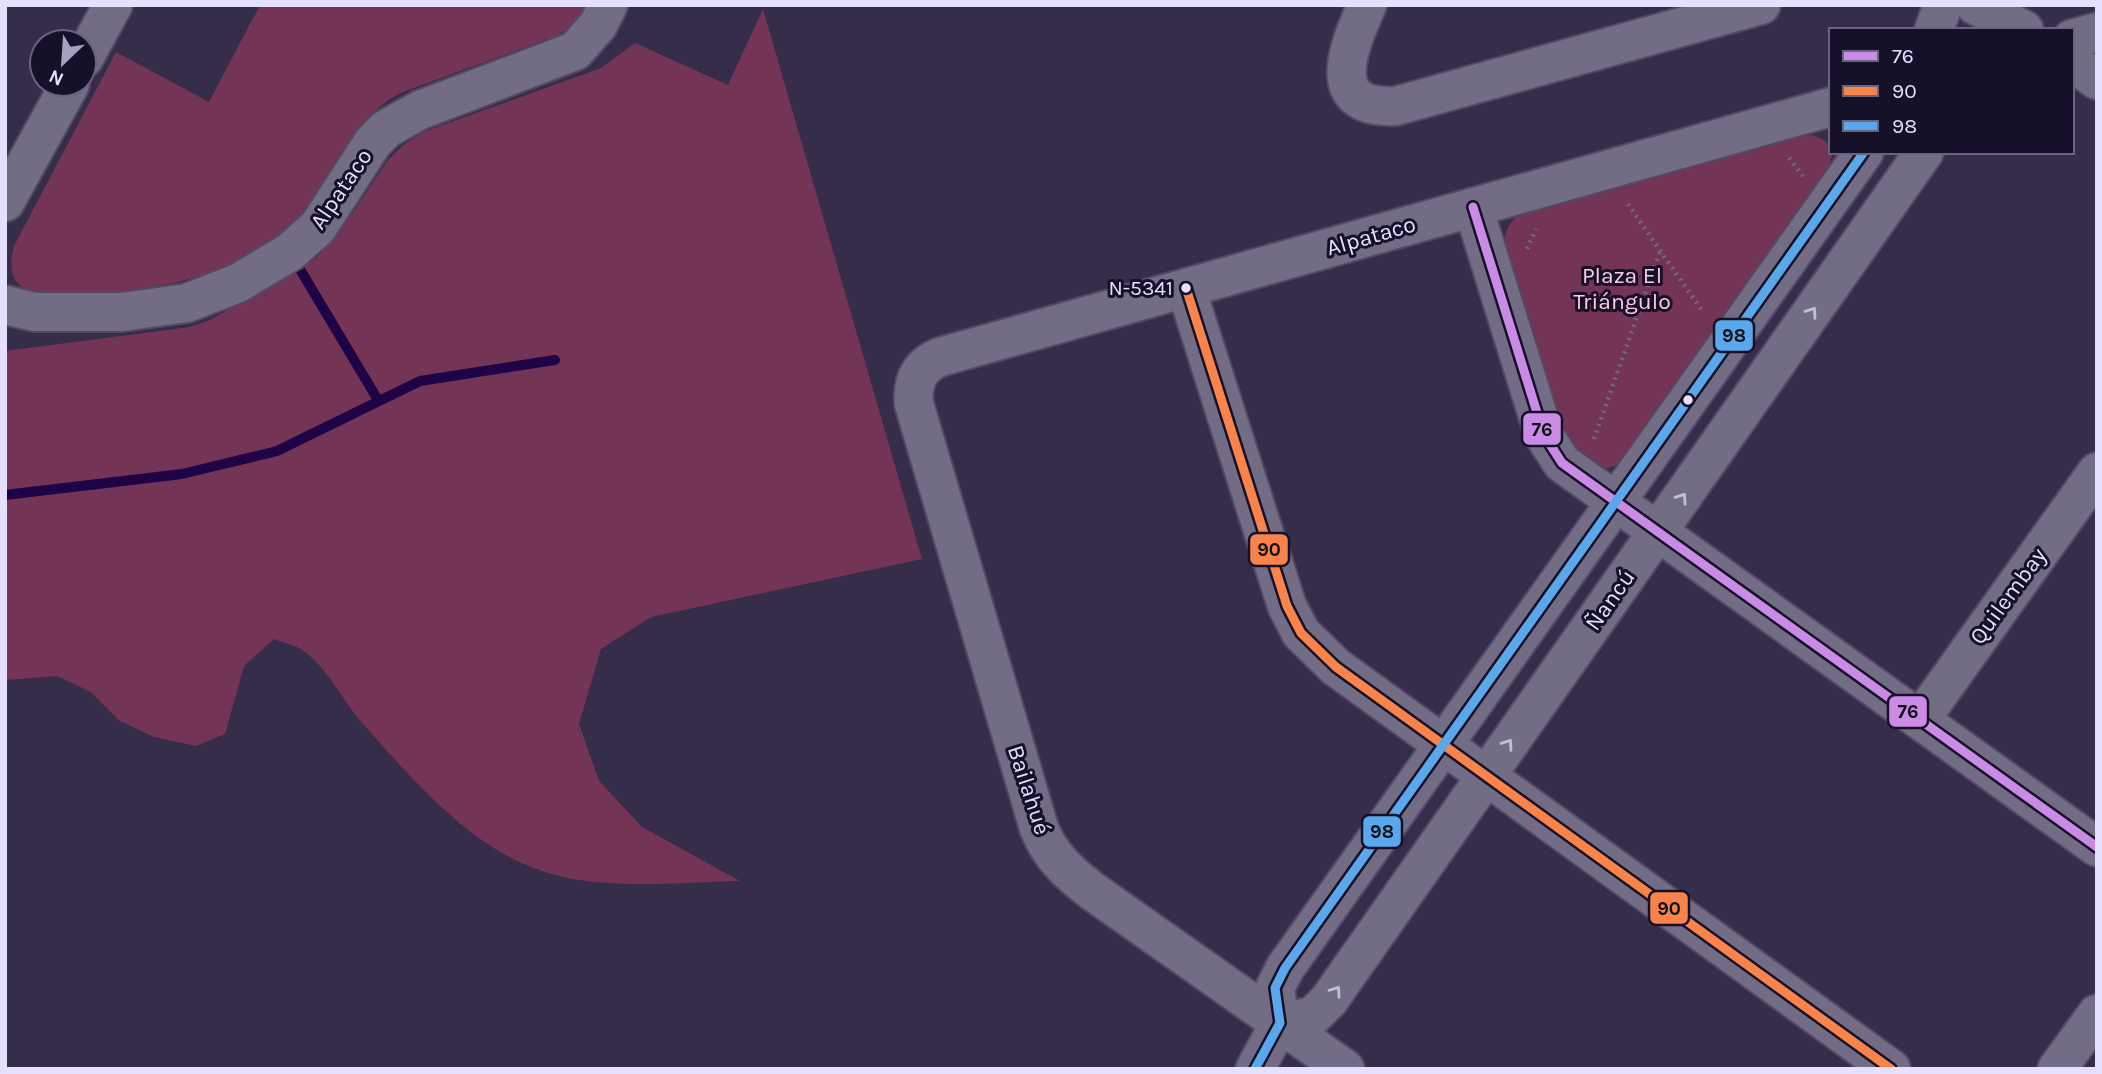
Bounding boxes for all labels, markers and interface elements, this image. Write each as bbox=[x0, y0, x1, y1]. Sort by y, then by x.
north arrow bbox=[28, 28, 98, 98]
legend bbox=[1829, 28, 2074, 154]
text: 76 bbox=[1892, 44, 1914, 68]
text: N bbox=[45, 65, 67, 90]
text: 90 bbox=[1892, 79, 1917, 103]
text: 98 bbox=[1892, 114, 1917, 138]
street label: Alpataco bbox=[304, 144, 378, 234]
street label: Alpataco bbox=[1323, 210, 1419, 262]
park label: Plaza El Triángulo bbox=[1573, 262, 1671, 315]
place label: N-5341 bbox=[1108, 276, 1173, 300]
marker: N-5341 bbox=[1179, 281, 1193, 295]
one-way arrow bbox=[1804, 307, 1816, 320]
line badge: 98 bbox=[1714, 319, 1754, 352]
text: 98 bbox=[1722, 325, 1746, 347]
unlabelled marker bbox=[1681, 393, 1695, 407]
line badge: 76 bbox=[1522, 412, 1562, 446]
text: 76 bbox=[1532, 419, 1553, 441]
one-way arrow bbox=[1674, 493, 1686, 506]
line badge: 90 bbox=[1249, 533, 1289, 566]
text: 90 bbox=[1257, 539, 1281, 561]
street label: Quilembay bbox=[1964, 542, 2052, 649]
street label: Ñancú bbox=[1579, 564, 1641, 636]
line badge: 76 bbox=[1888, 695, 1928, 728]
text: 76 bbox=[1898, 701, 1919, 723]
one-way arrow bbox=[1500, 739, 1512, 752]
street label: Bailahué bbox=[1002, 742, 1056, 838]
line badge: 98 bbox=[1362, 815, 1402, 848]
text: 98 bbox=[1370, 821, 1394, 843]
line badge: 90 bbox=[1649, 891, 1689, 925]
text: 90 bbox=[1657, 898, 1681, 920]
one-way arrow bbox=[1328, 986, 1340, 999]

